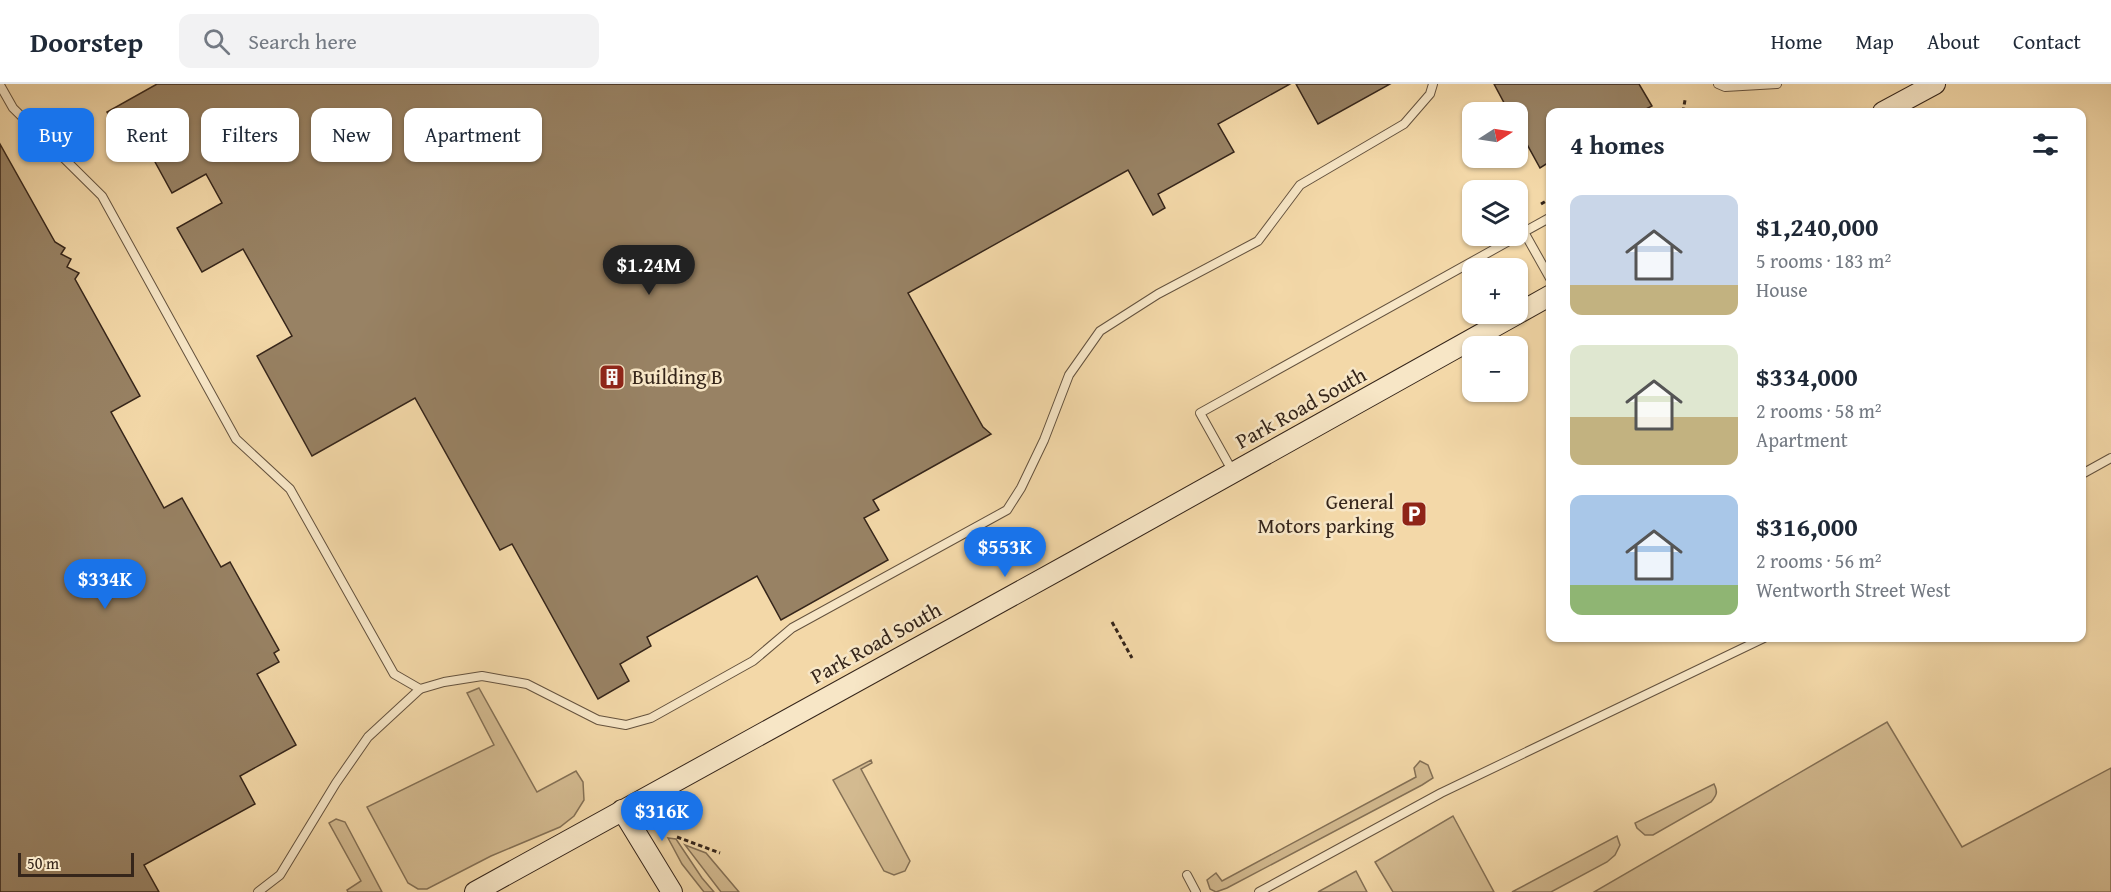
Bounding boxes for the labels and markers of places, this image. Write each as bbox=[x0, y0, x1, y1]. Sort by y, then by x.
pin: $1.24M bbox=[600, 245, 698, 296]
place label: Building B bbox=[632, 361, 723, 392]
building icon: Building B bbox=[597, 362, 627, 392]
place label: General Motors parking bbox=[1258, 486, 1395, 541]
parking icon: General Motors parking bbox=[1399, 499, 1429, 529]
pin: $553K bbox=[963, 527, 1047, 578]
pin: $334K bbox=[63, 559, 147, 610]
pin: $316K bbox=[620, 791, 704, 842]

